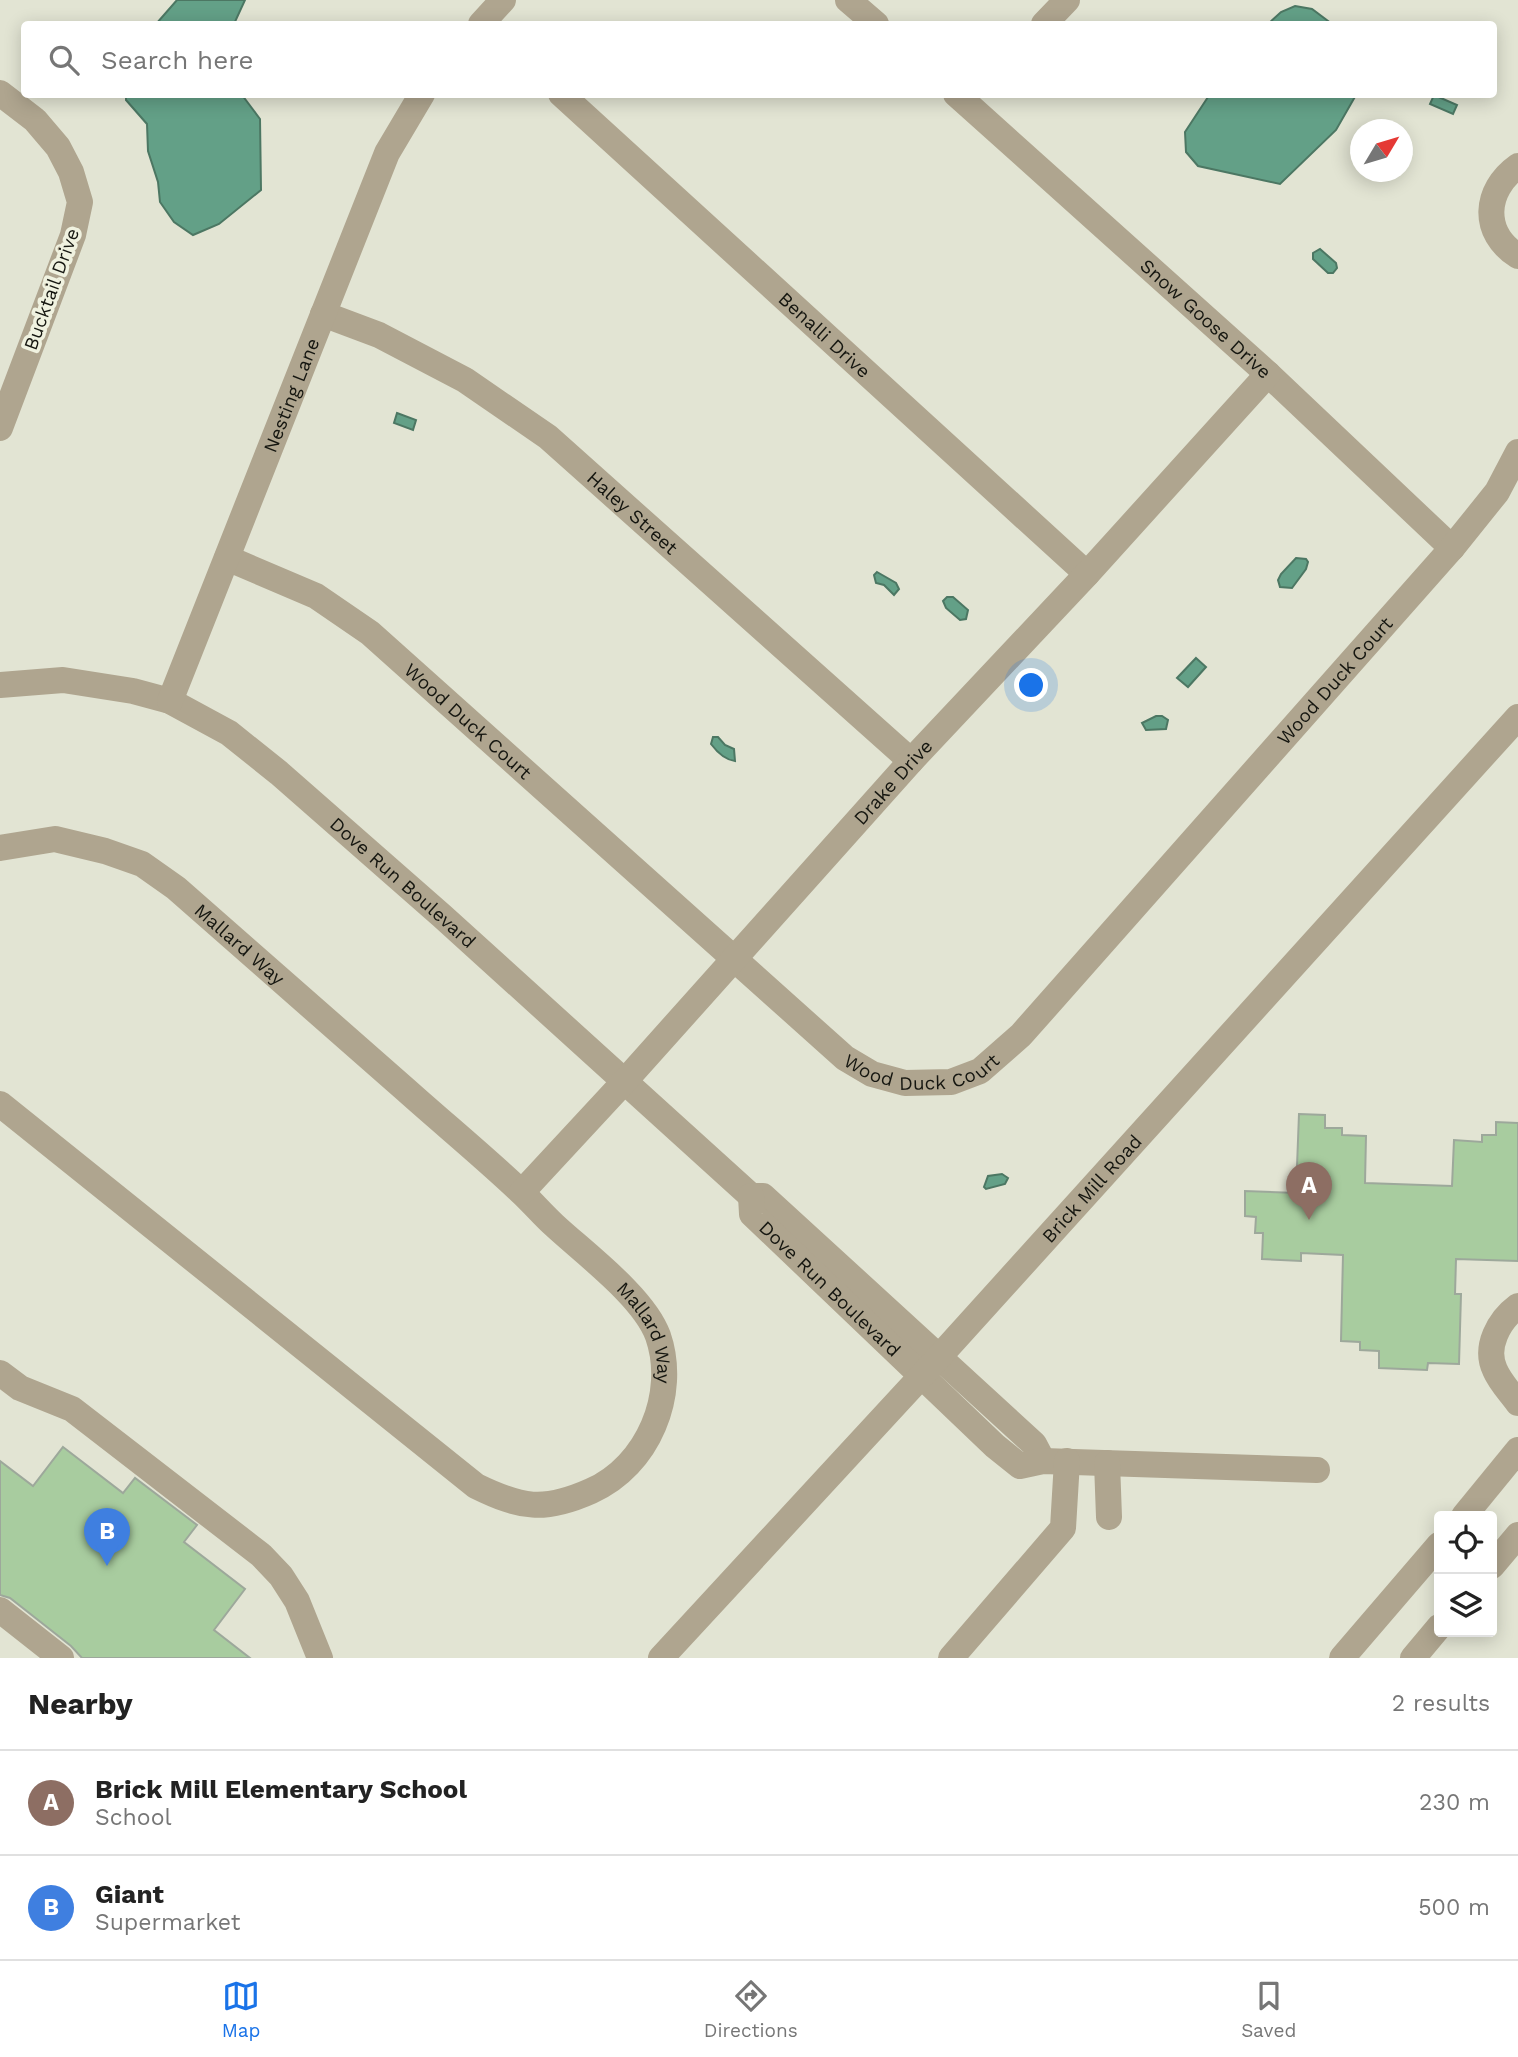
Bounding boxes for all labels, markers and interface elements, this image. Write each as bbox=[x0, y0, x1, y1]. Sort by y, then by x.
search box bbox=[21, 21, 1497, 98]
icon: search bbox=[45, 41, 83, 79]
text: Search here bbox=[101, 45, 253, 75]
north arrow bbox=[1350, 119, 1413, 182]
street label: Bucktail Drive bbox=[19, 225, 84, 353]
street label: Snow Goose Drive bbox=[1135, 254, 1276, 384]
street label: Benalli Drive bbox=[774, 287, 875, 383]
street label: Nesting Lane bbox=[259, 335, 325, 456]
street label: Haley Street bbox=[582, 466, 683, 559]
street label: Wood Duck Court bbox=[1272, 612, 1398, 750]
street label: Wood Duck Court bbox=[399, 658, 536, 784]
your location bbox=[1014, 668, 1048, 702]
street label: Drake Drive bbox=[849, 735, 938, 829]
street label: Dove Run Boulevard bbox=[325, 812, 481, 953]
street label: Mallard Way bbox=[190, 899, 289, 990]
street label: Wood Duck Court bbox=[839, 1038, 1003, 1064]
text: Wood Duck Court bbox=[840, 1049, 1004, 1095]
street label: Brick Mill Road bbox=[1037, 1130, 1147, 1248]
pin: A bbox=[1286, 1162, 1332, 1220]
street label: Dove Run Boulevard bbox=[754, 1216, 905, 1362]
street label: Mallard Way bbox=[612, 1277, 675, 1384]
pin: B bbox=[84, 1508, 130, 1566]
map controls bbox=[1434, 1511, 1497, 1637]
button: locate bbox=[1434, 1511, 1497, 1574]
button: layers bbox=[1434, 1574, 1497, 1637]
text: Nearby bbox=[28, 1686, 133, 1721]
text: 2 results bbox=[1392, 1690, 1490, 1717]
text: Brick Mill Elementary School bbox=[95, 1774, 467, 1804]
text: A bbox=[43, 1789, 59, 1816]
text: 230 m bbox=[1419, 1789, 1490, 1816]
text: School bbox=[95, 1804, 172, 1831]
text: Giant bbox=[95, 1879, 164, 1909]
text: B bbox=[43, 1894, 59, 1921]
text: 500 m bbox=[1418, 1894, 1490, 1921]
text: Supermarket bbox=[95, 1909, 240, 1936]
tab: Map bbox=[222, 1977, 260, 2042]
tab: Directions bbox=[704, 1977, 798, 2042]
tab: Saved bbox=[1241, 1977, 1296, 2042]

